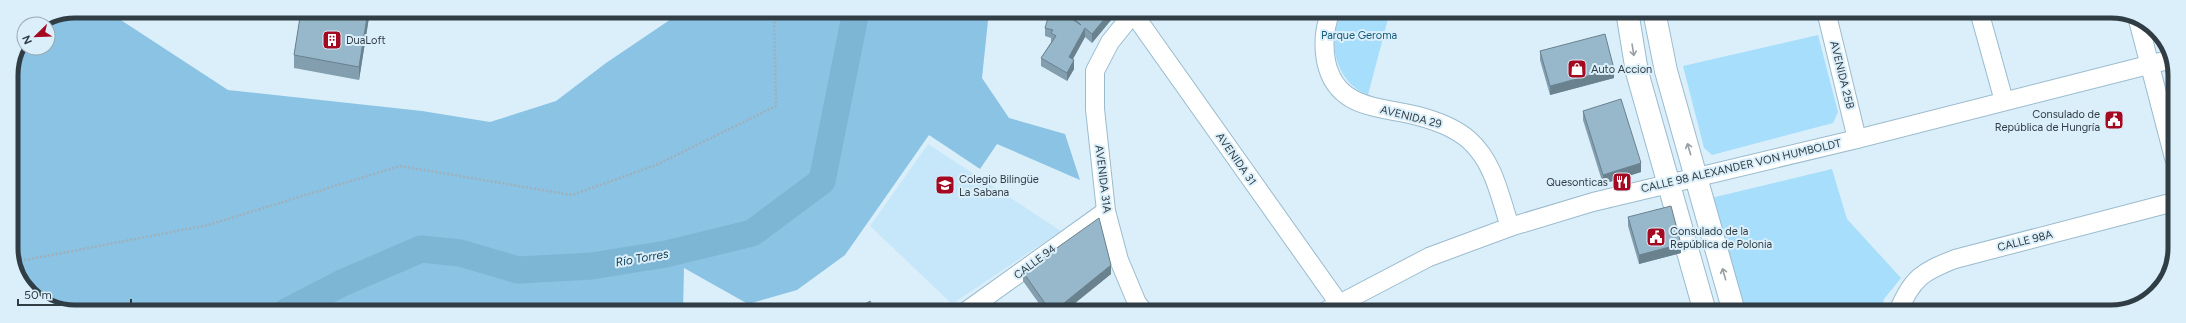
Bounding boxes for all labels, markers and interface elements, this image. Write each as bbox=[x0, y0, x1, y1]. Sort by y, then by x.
north arrow bbox=[16, 16, 56, 56]
building icon: DuaLoft bbox=[321, 29, 343, 51]
park label: Parque Geroma bbox=[1321, 29, 1397, 42]
text: N bbox=[20, 33, 35, 46]
place label: DuaLoft bbox=[346, 34, 386, 47]
street label: AVENIDA 25B bbox=[1827, 40, 1857, 111]
one-way arrow bbox=[1630, 43, 1638, 56]
shop icon: Auto Accion bbox=[1566, 58, 1588, 80]
place label: Auto Accion bbox=[1591, 63, 1652, 76]
street label: AVENIDA 29 bbox=[1379, 103, 1443, 131]
place label: Consulado de República de Hungría bbox=[1995, 108, 2100, 134]
public building icon: Consulado de República de Hungría bbox=[2103, 109, 2125, 131]
street label: AVENIDA 31 bbox=[1213, 130, 1259, 188]
street label: CALLE 98 ALEXANDER VON HUMBOLDT bbox=[1640, 137, 1842, 195]
one-way arrow bbox=[1685, 143, 1692, 156]
street label: AVENIDA 31A bbox=[1092, 144, 1114, 214]
restaurant icon: Quesonticas bbox=[1611, 171, 1633, 193]
place label: Colegio Bilingüe La Sabana bbox=[959, 173, 1039, 199]
school or university icon: Colegio Bilingüe La Sabana bbox=[934, 174, 956, 196]
place label: Quesonticas bbox=[1546, 176, 1608, 189]
place label: Consulado de la República de Polonia bbox=[1670, 225, 1772, 251]
public building icon: Consulado de la República de Polonia bbox=[1645, 226, 1667, 248]
street label: CALLE 98A bbox=[1996, 228, 2055, 254]
street label: CALLE 94 bbox=[1011, 242, 1059, 282]
water label: Río Torres bbox=[614, 246, 670, 270]
one-way arrow bbox=[1720, 268, 1727, 281]
scale bar bbox=[18, 281, 131, 307]
text: 50 m bbox=[24, 288, 52, 302]

